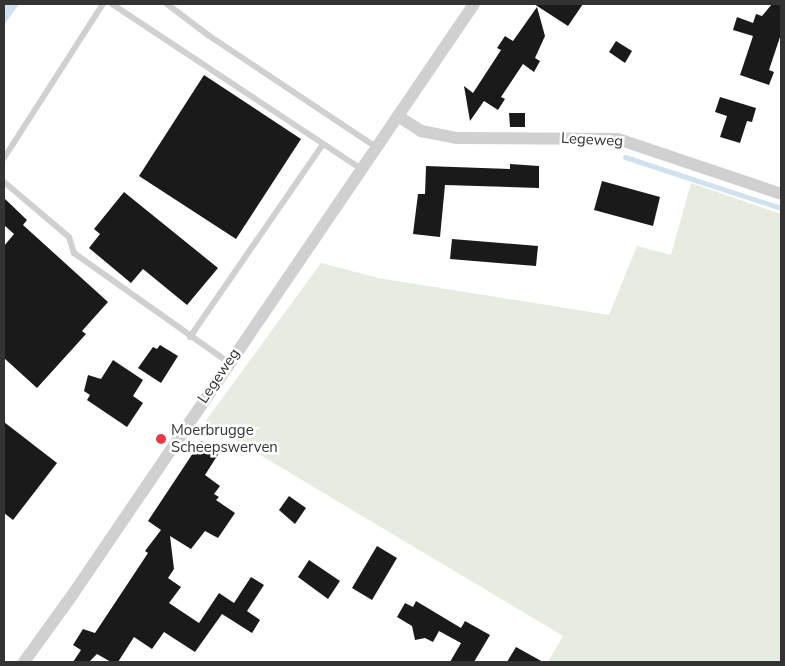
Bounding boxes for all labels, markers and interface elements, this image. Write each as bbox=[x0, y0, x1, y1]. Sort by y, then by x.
street label: Legeweg bbox=[561, 129, 623, 151]
street label: Legeweg bbox=[194, 345, 244, 407]
place label: Moerbrugge Scheepswerven bbox=[171, 421, 278, 456]
marker: Moerbrugge Scheepswerven bbox=[155, 433, 167, 445]

